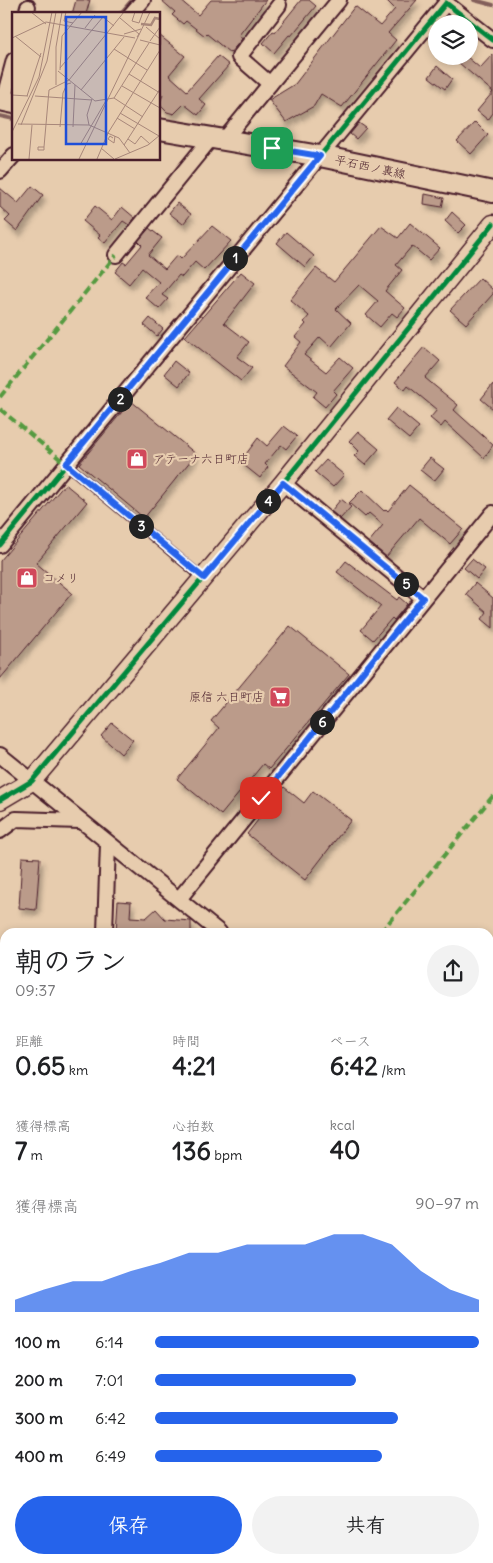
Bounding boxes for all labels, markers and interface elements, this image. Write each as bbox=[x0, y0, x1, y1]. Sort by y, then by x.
inset map bbox=[12, 12, 160, 160]
map controls bbox=[428, 15, 478, 65]
button: layers bbox=[428, 15, 478, 65]
pin bbox=[251, 127, 293, 169]
icon: arrive bbox=[258, 134, 286, 162]
street label: 平石西ノ裏線 bbox=[333, 152, 407, 181]
pin: 1 bbox=[222, 246, 248, 270]
text: 1 bbox=[233, 249, 238, 267]
pin: 2 bbox=[108, 386, 132, 412]
text: 2 bbox=[117, 390, 124, 408]
shop icon: アテーナ六日町店 bbox=[125, 447, 149, 471]
place label: アテーナ六日町店 bbox=[153, 451, 249, 466]
pin: 4 bbox=[256, 488, 280, 514]
text: 4 bbox=[264, 492, 273, 510]
pin: 3 bbox=[128, 514, 154, 538]
text: 3 bbox=[138, 517, 145, 535]
shop icon: コメリ bbox=[15, 566, 39, 590]
place label: コメリ bbox=[43, 570, 79, 585]
pin: 5 bbox=[394, 572, 418, 596]
text: 5 bbox=[402, 575, 411, 593]
supermarket icon: 原信 六日町店 bbox=[268, 685, 292, 709]
place label: 原信 六日町店 bbox=[189, 689, 264, 704]
pin: 6 bbox=[310, 710, 334, 734]
text: 6 bbox=[318, 713, 327, 731]
pin bbox=[240, 777, 282, 819]
icon: check bbox=[247, 784, 275, 812]
text: 朝のラン bbox=[15, 943, 127, 979]
button: share bbox=[427, 945, 479, 997]
text: 09:37 bbox=[15, 980, 55, 1000]
text: 距離 bbox=[15, 1032, 43, 1050]
text: 時間 bbox=[172, 1032, 200, 1050]
text: ペース bbox=[330, 1032, 371, 1050]
text: 0.65 bbox=[15, 1050, 65, 1082]
text: 4:21 bbox=[172, 1050, 216, 1082]
text: 6:42 bbox=[330, 1050, 378, 1082]
text: km bbox=[65, 1061, 88, 1079]
text: /km bbox=[378, 1061, 406, 1079]
text: kcal bbox=[330, 1116, 355, 1134]
text: 獲得標高 bbox=[15, 1117, 71, 1135]
text: 心拍数 bbox=[172, 1117, 214, 1135]
text: 40 bbox=[330, 1134, 361, 1166]
text: 7 bbox=[15, 1135, 27, 1167]
text: 136 bbox=[172, 1135, 211, 1167]
text: m bbox=[27, 1146, 43, 1164]
text: bpm bbox=[211, 1146, 242, 1164]
text: 90–97 m bbox=[415, 1193, 479, 1213]
text: 獲得標高 bbox=[15, 1196, 79, 1216]
text: 100 m bbox=[15, 1332, 60, 1352]
text: 6:14 bbox=[95, 1332, 123, 1352]
text: 200 m bbox=[15, 1370, 63, 1390]
text: 7:01 bbox=[95, 1370, 123, 1390]
text: 300 m bbox=[15, 1408, 63, 1428]
text: 6:42 bbox=[95, 1408, 126, 1428]
text: 400 m bbox=[15, 1446, 63, 1466]
text: 6:49 bbox=[95, 1446, 126, 1466]
button: 保存 bbox=[15, 1496, 242, 1554]
button: 共有 bbox=[252, 1496, 479, 1554]

